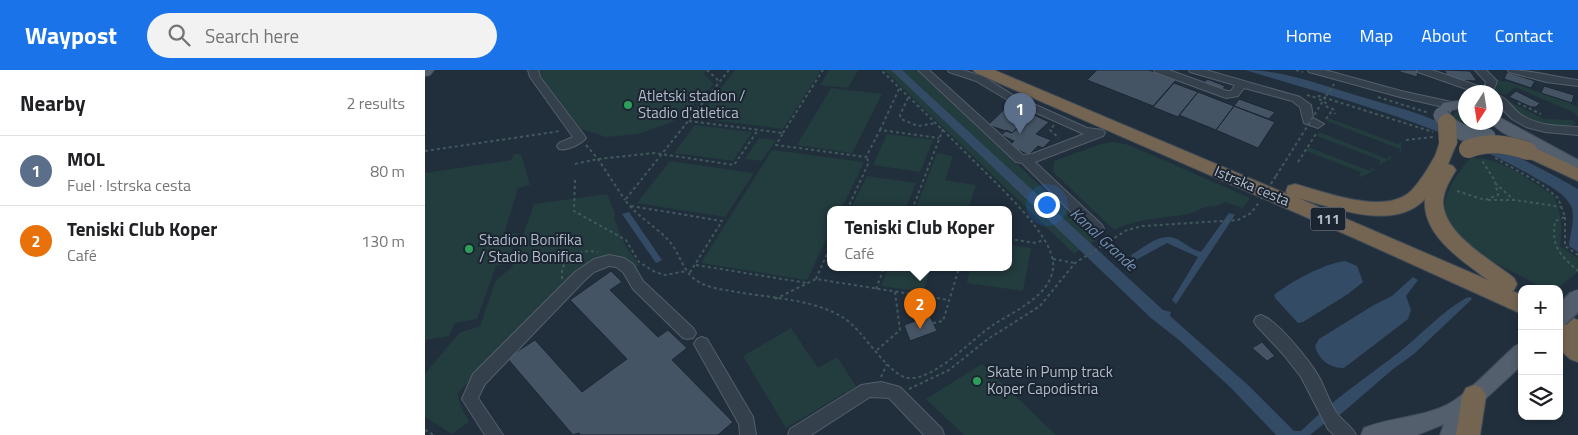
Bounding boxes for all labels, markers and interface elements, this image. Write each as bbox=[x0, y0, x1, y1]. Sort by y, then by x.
search box bbox=[147, 13, 497, 58]
text: Waypost bbox=[25, 17, 117, 53]
icon: search bbox=[165, 21, 193, 49]
text: Search here bbox=[205, 21, 299, 50]
text: Home bbox=[1286, 22, 1332, 49]
text: Map bbox=[1360, 22, 1393, 49]
text: About bbox=[1421, 22, 1467, 49]
text: Contact bbox=[1495, 22, 1553, 49]
place label: Atletski stadion / Stadio d'atletica bbox=[638, 84, 745, 124]
north arrow bbox=[1458, 85, 1503, 130]
text: Nearby bbox=[20, 87, 85, 119]
text: 2 results bbox=[346, 91, 405, 115]
pin: 1 bbox=[1004, 93, 1036, 134]
marker: Atletski stadion / Stadio d'atletica bbox=[622, 99, 634, 111]
text: MOL bbox=[67, 144, 105, 173]
text: 1 bbox=[32, 159, 40, 183]
text: 80 m bbox=[370, 159, 405, 183]
street label: Istrska cesta bbox=[1211, 159, 1294, 212]
text: Fuel · Istrska cesta bbox=[67, 173, 191, 197]
your location bbox=[1034, 192, 1060, 218]
water label: Kanal Grande bbox=[1065, 201, 1144, 278]
popup bbox=[827, 206, 1012, 271]
road number: 111 bbox=[1311, 208, 1345, 230]
text: Teniski Club Koper bbox=[844, 212, 995, 241]
text: Teniski Club Koper bbox=[67, 214, 217, 243]
place label: Stadion Bonifika / Stadio Bonifica bbox=[479, 228, 583, 268]
text: 2 bbox=[32, 229, 40, 253]
text: 130 m bbox=[361, 229, 405, 253]
text: Café bbox=[844, 241, 874, 265]
text: Café bbox=[67, 243, 97, 267]
marker: Stadion Bonifika / Stadio Bonifica bbox=[463, 243, 475, 255]
map controls bbox=[1518, 285, 1563, 420]
button: + bbox=[1518, 285, 1563, 330]
pin: 2 bbox=[904, 288, 936, 329]
button: − bbox=[1518, 330, 1563, 375]
place label: Skate in Pump track Koper Capodistria bbox=[987, 360, 1113, 400]
marker: Skate in Pump track Koper Capodistria bbox=[971, 375, 983, 387]
button: layers bbox=[1518, 375, 1563, 420]

